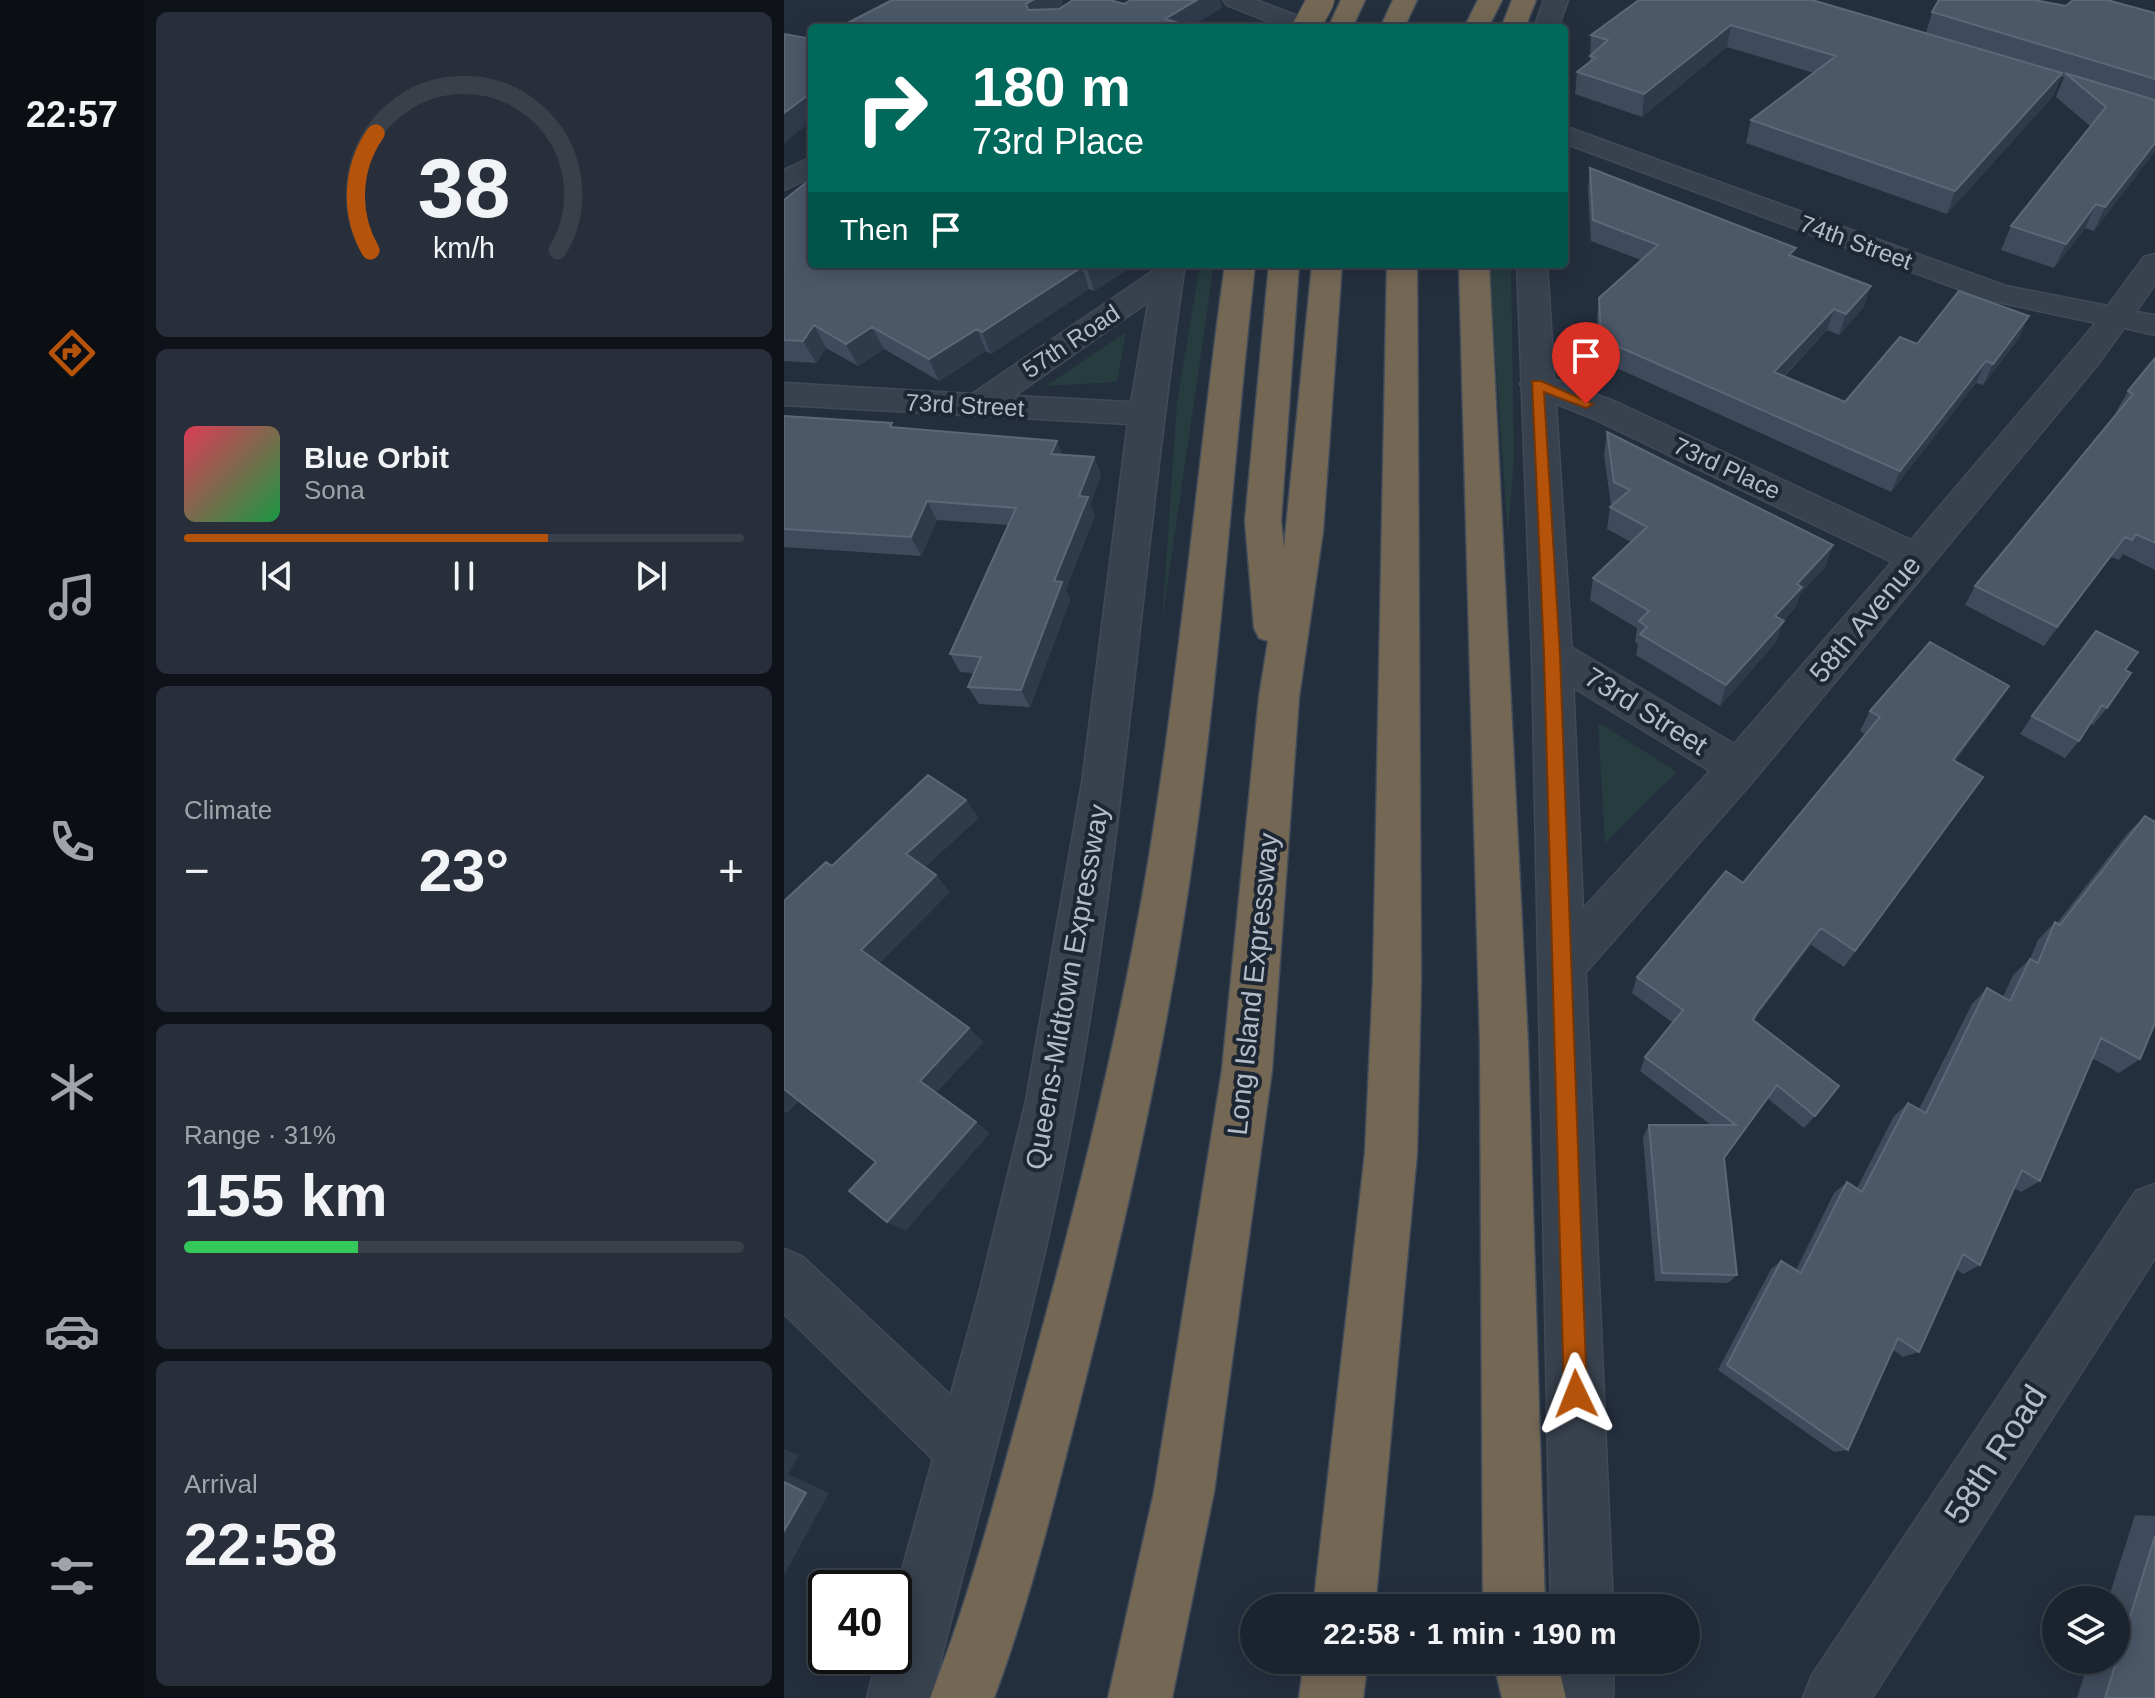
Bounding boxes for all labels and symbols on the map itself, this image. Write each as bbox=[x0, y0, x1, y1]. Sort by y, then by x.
street label: 74th Street bbox=[1796, 209, 1916, 275]
street label: 57th Road bbox=[1018, 299, 1124, 383]
pin bbox=[1552, 322, 1620, 404]
street label: 73rd Street bbox=[905, 388, 1025, 422]
street label: 73rd Place bbox=[1669, 432, 1785, 504]
street label: 58th Avenue bbox=[1803, 550, 1927, 688]
street label: 73rd Street bbox=[1579, 661, 1713, 761]
street label: Queens-Midtown Expressway bbox=[1020, 802, 1114, 1172]
street label: Long Island Expressway bbox=[1222, 831, 1284, 1137]
position arrow bbox=[1534, 1352, 1618, 1436]
street label: 58th Road bbox=[1936, 1378, 2054, 1530]
speed limit sign: 40 bbox=[808, 1570, 912, 1674]

